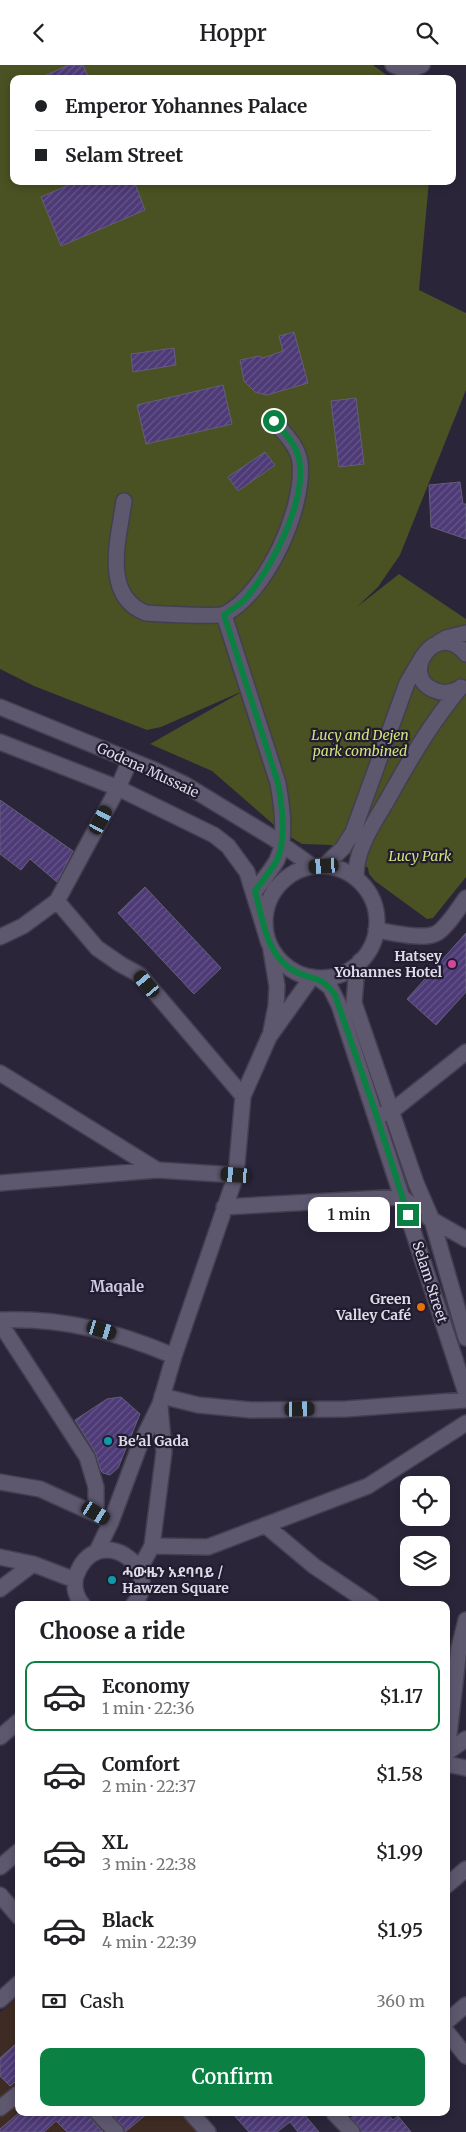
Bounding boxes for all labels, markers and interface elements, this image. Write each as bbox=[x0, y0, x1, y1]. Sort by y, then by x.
icon: back bbox=[25, 19, 53, 47]
text: Hoppr bbox=[199, 19, 267, 47]
icon: search bbox=[413, 19, 441, 47]
text: Emperor Yohannes Palace bbox=[65, 94, 307, 118]
text: Selam Street bbox=[65, 143, 183, 167]
route start bbox=[263, 410, 285, 432]
park label: Lucy and Dejen park combined bbox=[311, 726, 409, 760]
street label: Godena Mussaie bbox=[94, 738, 202, 802]
car bbox=[87, 803, 114, 837]
park label: Lucy Park bbox=[389, 847, 452, 865]
car bbox=[308, 857, 339, 875]
place label: Hatsey Yohannes Hotel bbox=[333, 947, 443, 981]
marker: Hatsey Yohannes Hotel bbox=[446, 958, 458, 970]
car bbox=[131, 968, 162, 1000]
car bbox=[220, 1166, 251, 1184]
callout: 1 min bbox=[308, 1197, 390, 1233]
text: 1 min bbox=[327, 1204, 371, 1224]
route end bbox=[397, 1204, 419, 1226]
street label: Selam Street bbox=[408, 1239, 452, 1326]
district label: Maqale bbox=[90, 1277, 144, 1296]
place label: Green Valley Café bbox=[335, 1290, 411, 1324]
marker: Green Valley Café bbox=[415, 1301, 427, 1313]
car bbox=[85, 1318, 118, 1342]
car bbox=[284, 1401, 315, 1417]
place label: Be'al Gada bbox=[118, 1432, 189, 1450]
marker: Be'al Gada bbox=[102, 1435, 114, 1447]
map controls bbox=[400, 1476, 450, 1586]
button: locate bbox=[400, 1476, 450, 1526]
car bbox=[79, 1499, 112, 1527]
button: layers bbox=[400, 1536, 450, 1586]
place label: ሓውዜን አደባባይ / Hawzen Square bbox=[122, 1563, 229, 1597]
marker: ሓውዜን አደባባይ / Hawzen Square bbox=[106, 1574, 118, 1586]
text: Choose a ride bbox=[40, 1617, 185, 1645]
icon: car bbox=[42, 1674, 87, 1719]
text: Economy bbox=[102, 1674, 190, 1698]
text: $1.17 bbox=[379, 1684, 423, 1708]
text: 1 min · 22:36 bbox=[102, 1698, 194, 1718]
icon: car bbox=[42, 1752, 87, 1797]
text: Comfort bbox=[102, 1752, 180, 1776]
text: $1.58 bbox=[376, 1762, 423, 1786]
text: 2 min · 22:37 bbox=[102, 1776, 196, 1796]
icon: car bbox=[42, 1830, 87, 1875]
text: XL bbox=[102, 1830, 128, 1854]
text: $1.99 bbox=[376, 1840, 423, 1864]
text: 3 min · 22:38 bbox=[102, 1854, 196, 1874]
icon: car bbox=[42, 1908, 87, 1953]
text: Black bbox=[102, 1908, 154, 1932]
text: $1.95 bbox=[377, 1918, 423, 1942]
text: 4 min · 22:39 bbox=[102, 1932, 197, 1952]
icon: cash bbox=[40, 1987, 68, 2015]
text: Cash bbox=[80, 1989, 124, 2013]
text: 360 m bbox=[376, 1991, 425, 2011]
button: Confirm bbox=[40, 2048, 425, 2106]

